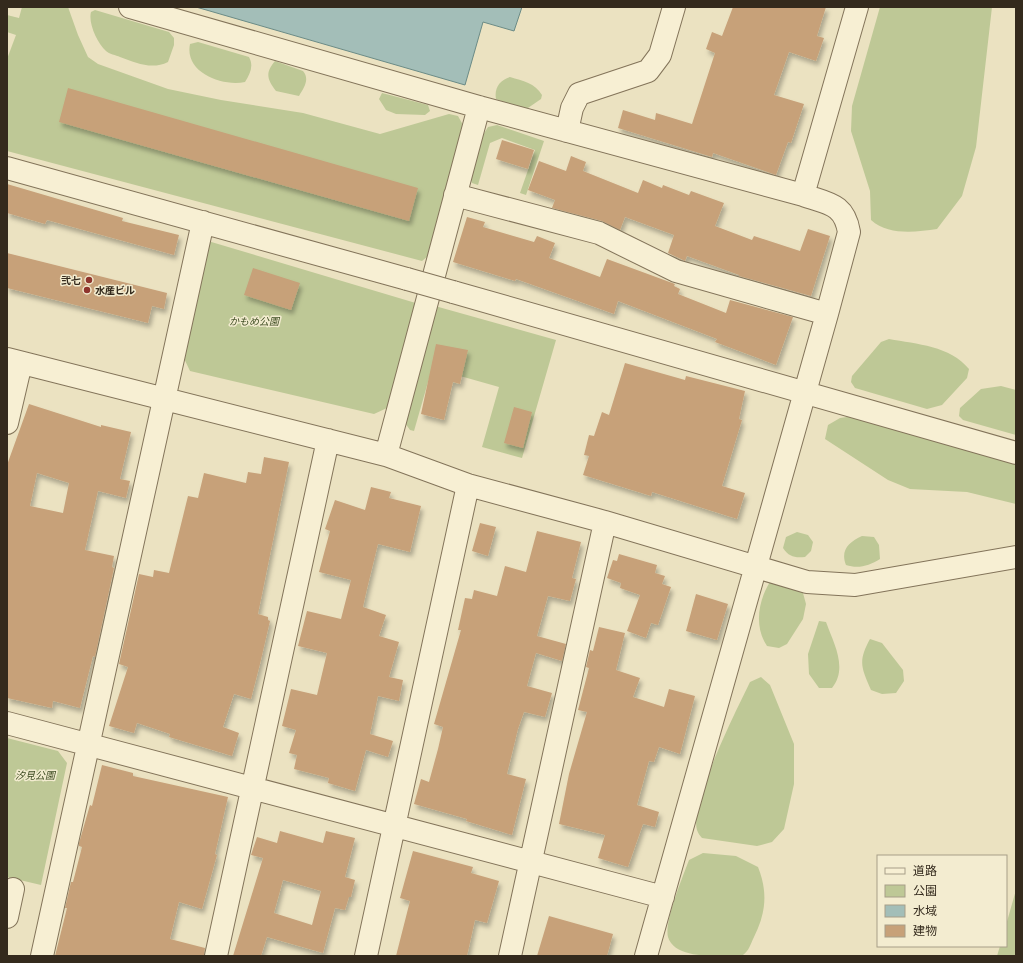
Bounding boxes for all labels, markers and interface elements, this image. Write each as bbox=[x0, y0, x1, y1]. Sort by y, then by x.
place label: 弐七 bbox=[61, 274, 81, 287]
marker: 弐七 bbox=[84, 275, 94, 285]
place label: 水産ビル bbox=[95, 284, 135, 297]
marker: 水産ビル bbox=[82, 285, 92, 295]
park label: かもめ公園 bbox=[229, 315, 281, 328]
park label: 汐見公園 bbox=[15, 769, 57, 782]
legend bbox=[877, 855, 1007, 947]
text: 道路 bbox=[913, 863, 937, 879]
text: 公園 bbox=[913, 883, 937, 899]
text: 水域 bbox=[913, 903, 937, 919]
text: 建物 bbox=[913, 923, 937, 939]

